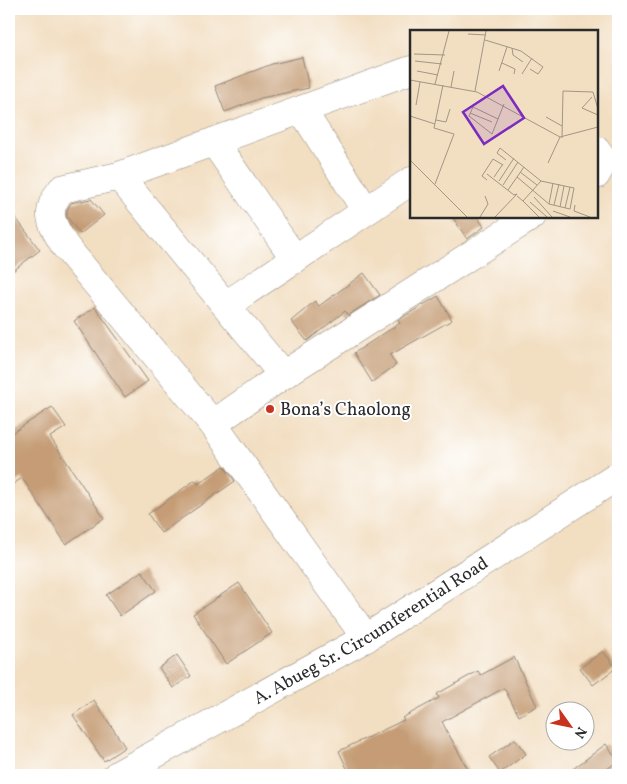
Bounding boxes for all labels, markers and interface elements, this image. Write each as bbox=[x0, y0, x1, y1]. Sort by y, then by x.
inset map bbox=[410, 30, 597, 218]
place label: Bona’s Chaolong bbox=[280, 398, 411, 423]
marker: Bona’s Chaolong bbox=[264, 403, 276, 415]
street label: A. Abueg Sr. Circumferential Road bbox=[249, 552, 494, 712]
north arrow bbox=[544, 702, 594, 752]
text: N bbox=[569, 723, 590, 742]

